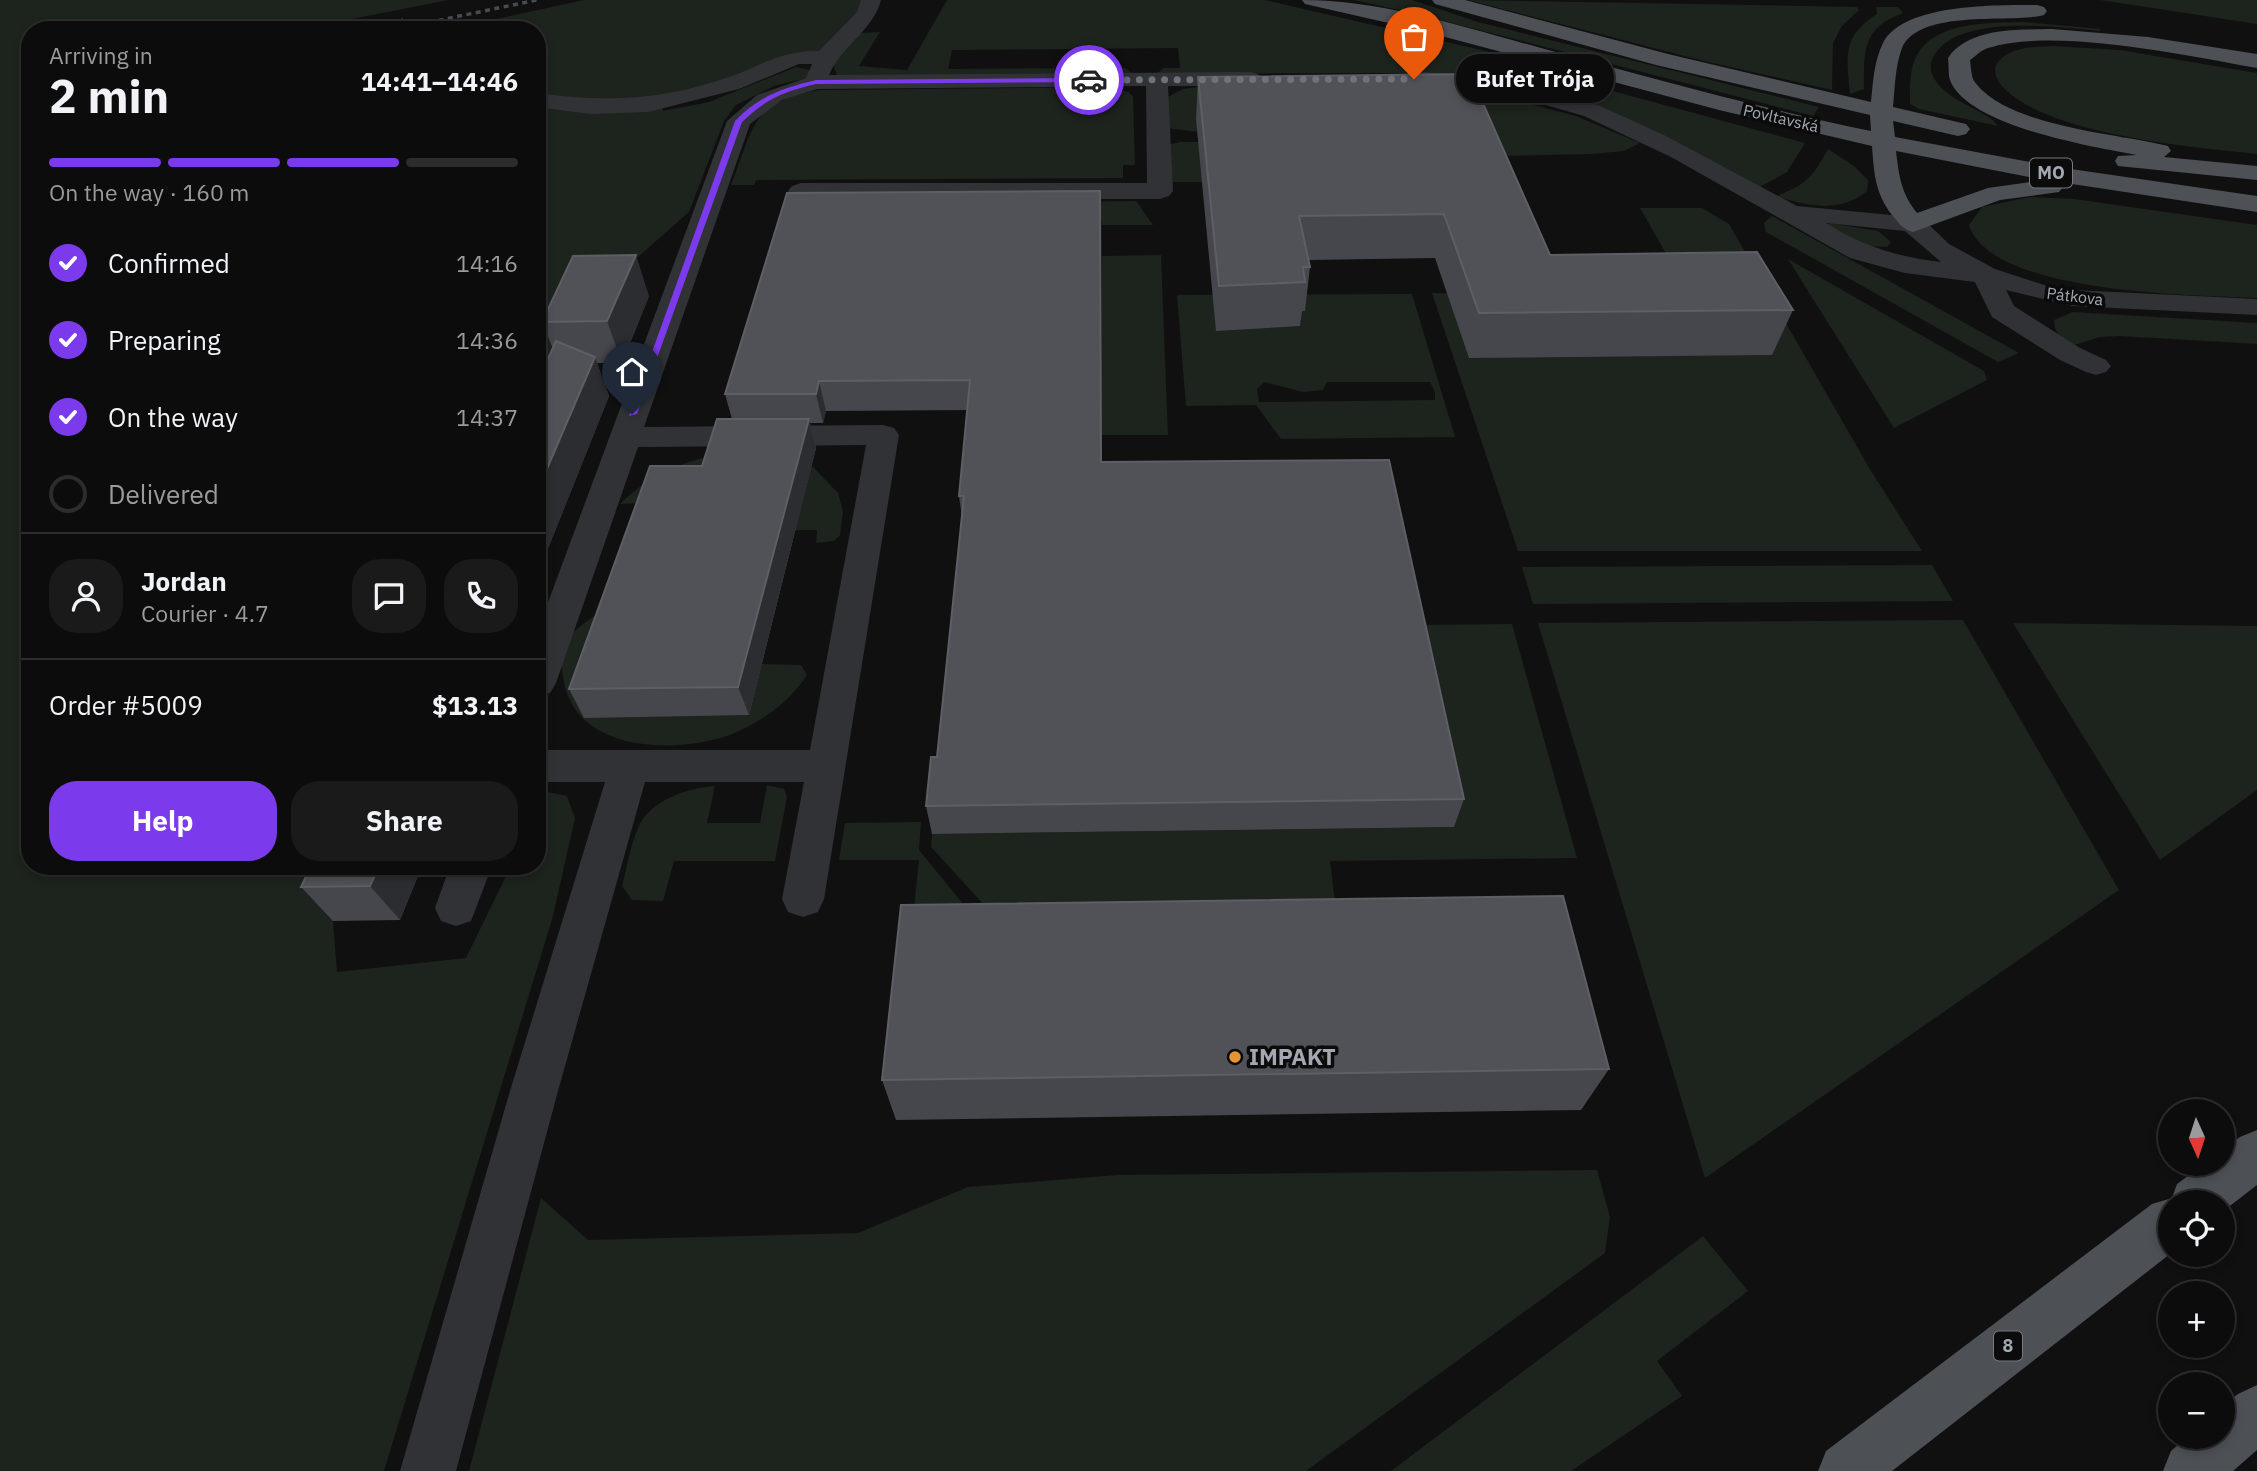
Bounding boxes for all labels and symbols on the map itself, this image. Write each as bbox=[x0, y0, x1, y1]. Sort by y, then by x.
pin bbox=[1384, 7, 1444, 79]
courier bbox=[1054, 45, 1124, 115]
callout: Bufet Trója bbox=[1456, 55, 1614, 104]
street label: Povltavská bbox=[1741, 100, 1821, 136]
road number: MO bbox=[2030, 158, 2072, 188]
street label: Pátkova bbox=[2046, 283, 2105, 309]
pin bbox=[602, 342, 662, 414]
place label: IMPAKT bbox=[1249, 1041, 1336, 1071]
marker: IMPAKT bbox=[1227, 1049, 1243, 1065]
north arrow bbox=[2158, 1099, 2235, 1176]
road number: 8 bbox=[1994, 1331, 2022, 1360]

